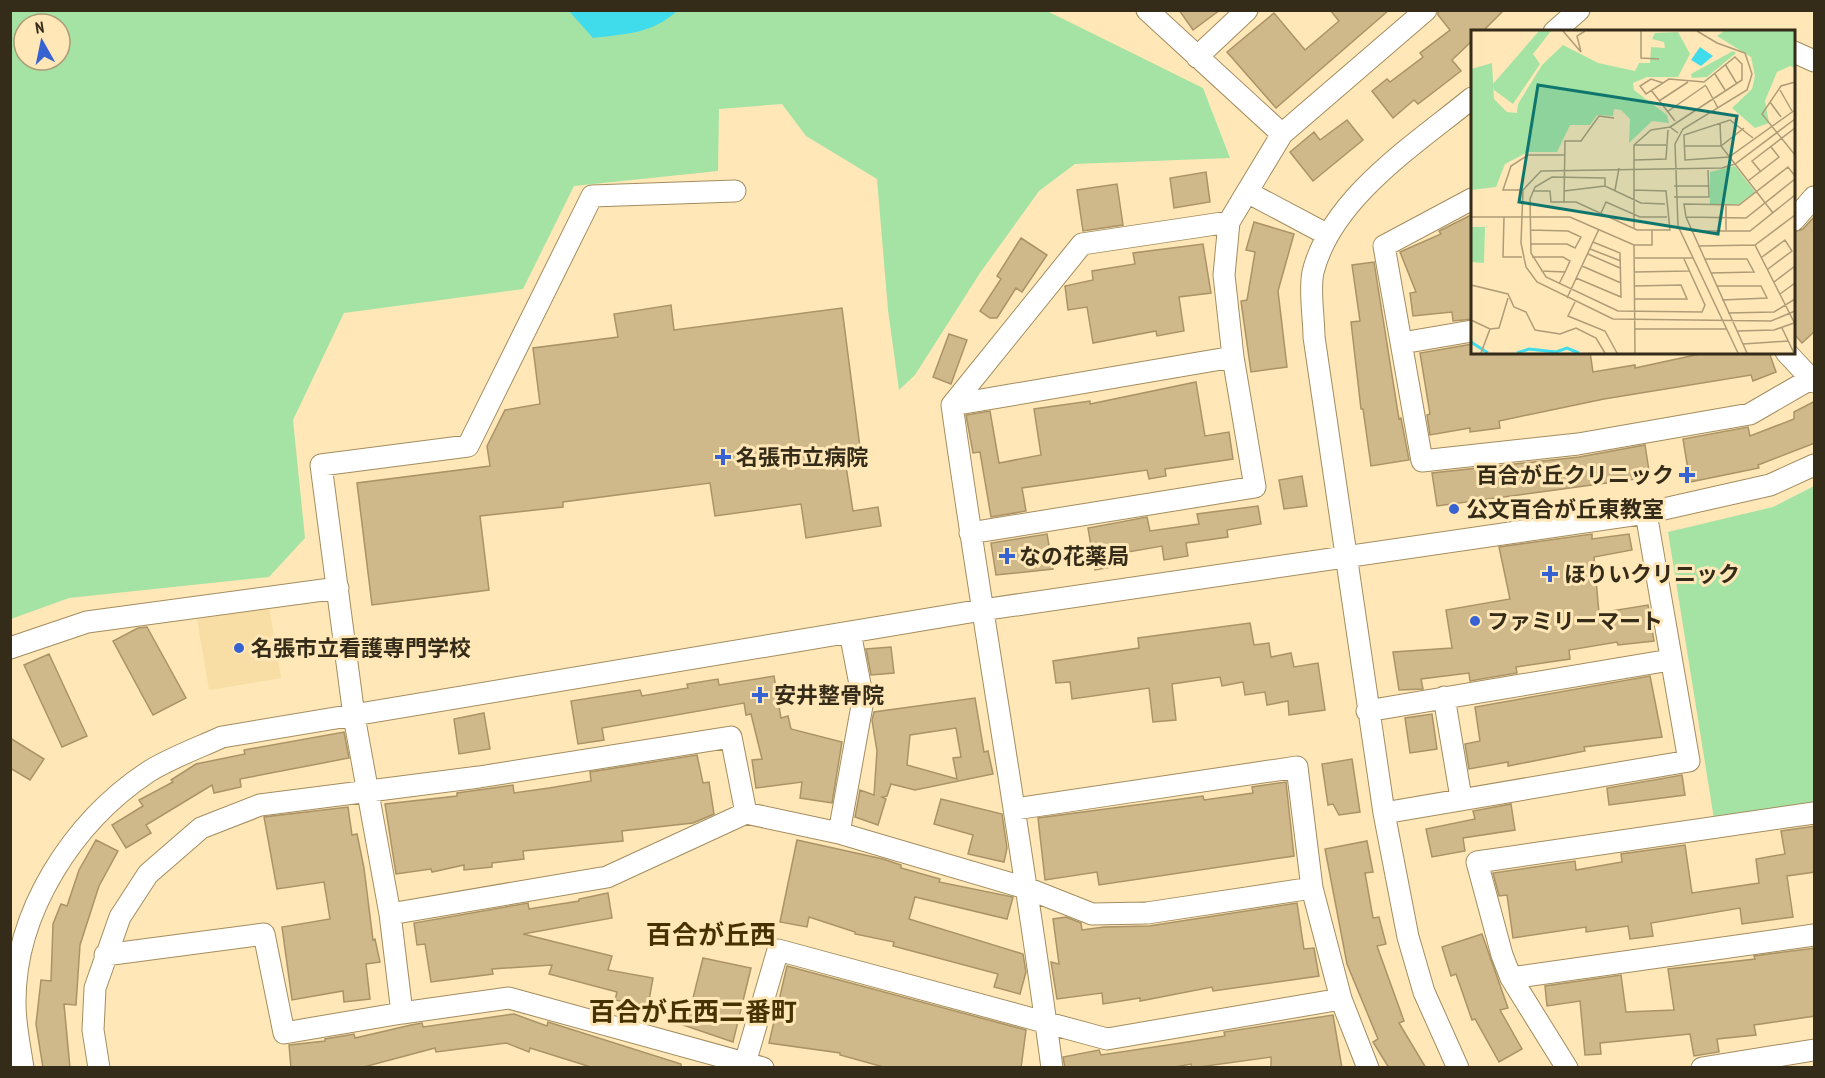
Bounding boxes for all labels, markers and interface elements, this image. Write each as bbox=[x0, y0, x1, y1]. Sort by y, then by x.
north arrow bbox=[12, 12, 72, 72]
text: N bbox=[34, 17, 45, 38]
inset map bbox=[1471, 30, 1795, 354]
place label: 名張市立病院 bbox=[736, 443, 868, 471]
marker: 名張市立病院 bbox=[714, 448, 732, 466]
place label: 百合が丘クリニック bbox=[1476, 461, 1674, 489]
marker: 百合が丘クリニック bbox=[1678, 466, 1696, 484]
place label: 公文百合が丘東教室 bbox=[1466, 495, 1664, 523]
marker: 公文百合が丘東教室 bbox=[1447, 502, 1461, 516]
place label: なの花薬局 bbox=[1019, 542, 1129, 570]
marker: なの花薬局 bbox=[1000, 549, 1014, 563]
place label: ほりいクリニック bbox=[1564, 560, 1740, 588]
marker: ほりいクリニック bbox=[1541, 565, 1559, 583]
place label: ファミリーマート bbox=[1487, 607, 1663, 635]
marker: ファミリーマート bbox=[1468, 614, 1482, 628]
place label: 名張市立看護専門学校 bbox=[251, 634, 471, 662]
marker: 名張市立看護専門学校 bbox=[232, 641, 246, 655]
place label: 安井整骨院 bbox=[774, 681, 884, 709]
marker: 安井整骨院 bbox=[751, 686, 769, 704]
district label: 百合が丘西 bbox=[646, 918, 776, 951]
district label: 百合が丘西二番町 bbox=[589, 995, 797, 1028]

